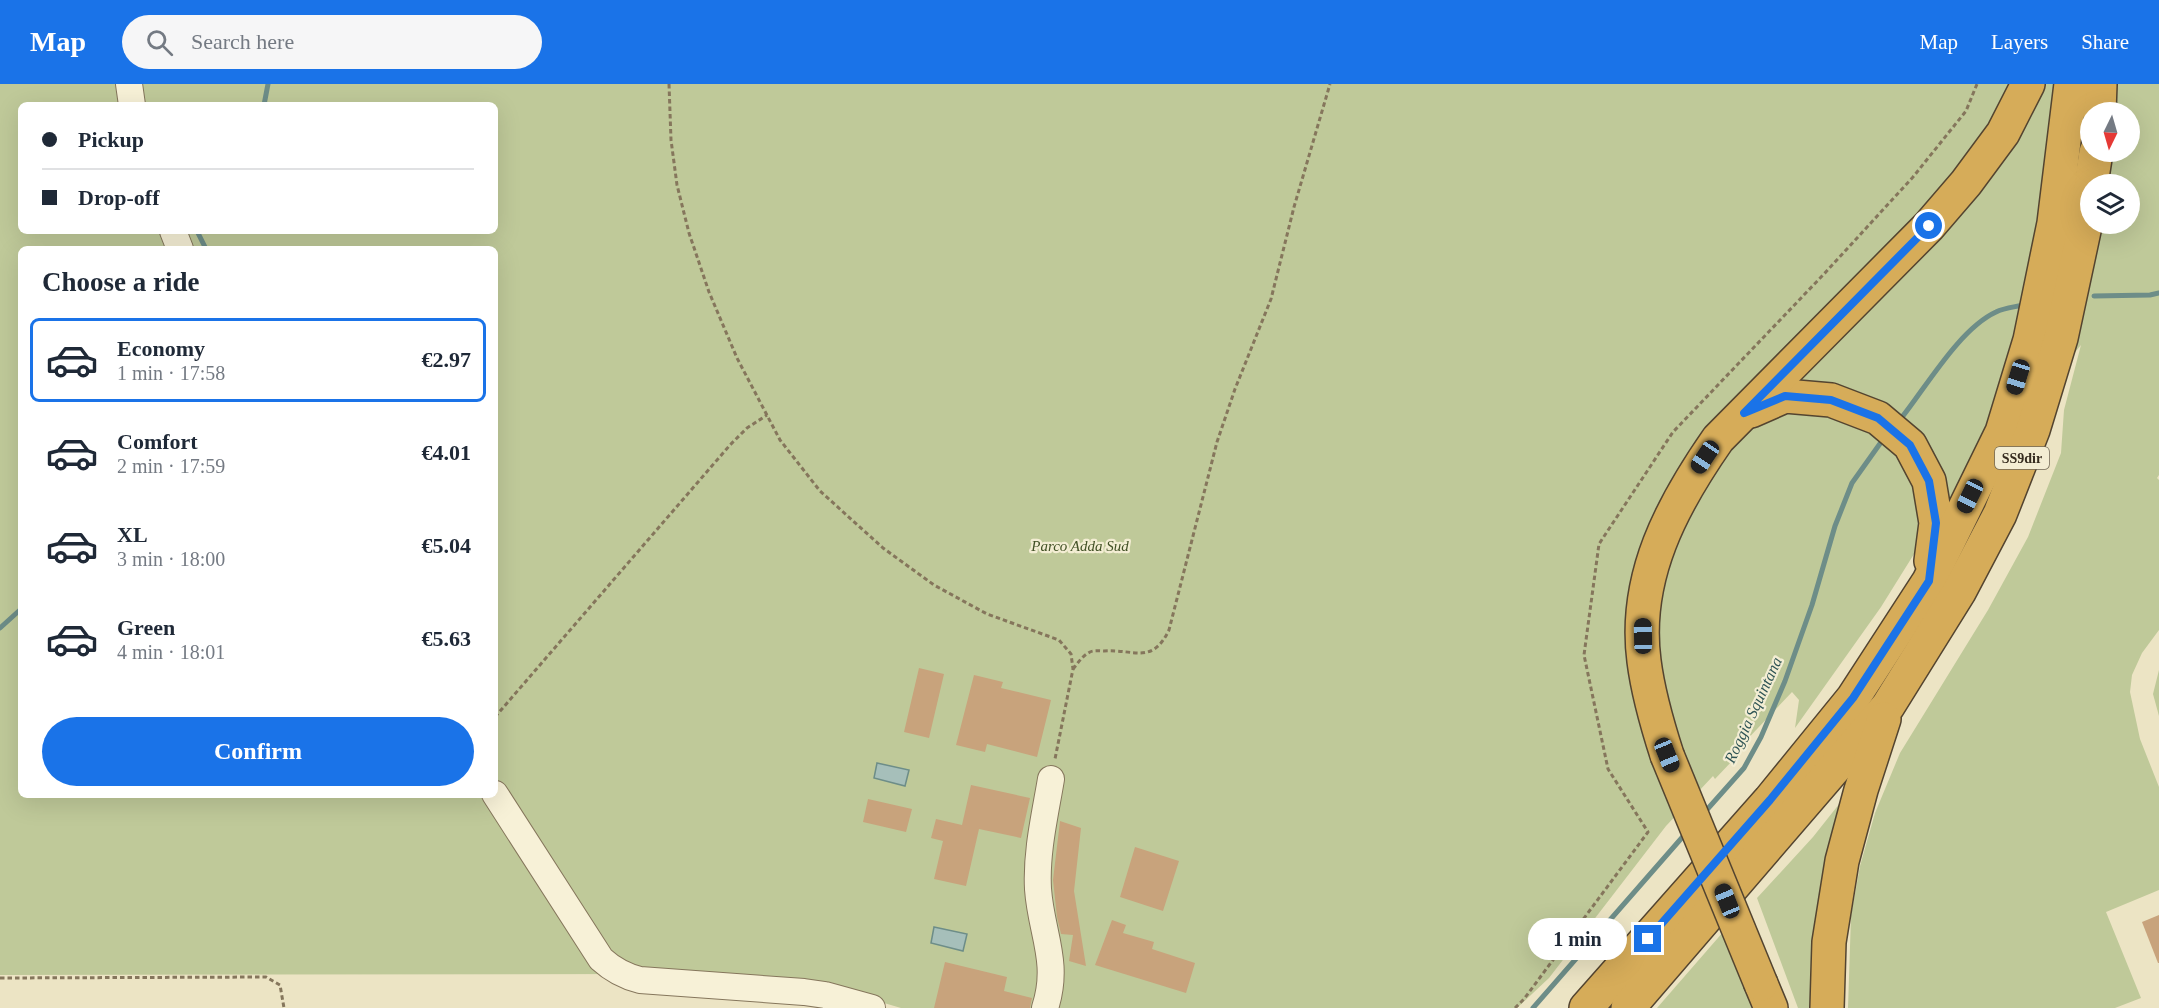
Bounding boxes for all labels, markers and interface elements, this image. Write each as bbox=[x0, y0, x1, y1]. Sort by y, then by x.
search box bbox=[122, 15, 542, 69]
text: Map bbox=[30, 26, 86, 57]
icon: search bbox=[143, 26, 176, 59]
text: Search here bbox=[191, 29, 294, 54]
text: Map bbox=[1920, 30, 1958, 54]
text: Layers bbox=[1991, 30, 2048, 54]
text: Share bbox=[2081, 30, 2129, 54]
north arrow bbox=[2080, 102, 2140, 162]
map controls bbox=[2080, 102, 2140, 234]
text: Pickup bbox=[78, 127, 144, 152]
button: layers bbox=[2080, 174, 2140, 234]
text: Drop-off bbox=[78, 185, 159, 210]
route start bbox=[1915, 212, 1942, 239]
text: Choose a ride bbox=[42, 267, 200, 297]
icon: car bbox=[45, 333, 99, 387]
text: Economy bbox=[117, 336, 205, 361]
text: €2.97 bbox=[422, 347, 471, 372]
car bbox=[2004, 357, 2032, 397]
text: 1 min · 17:58 bbox=[117, 362, 225, 384]
icon: car bbox=[45, 426, 99, 480]
text: Comfort bbox=[117, 429, 198, 454]
car bbox=[1687, 437, 1723, 477]
text: €4.01 bbox=[422, 440, 471, 465]
road number: SS9dir bbox=[1995, 447, 2049, 469]
text: 2 min · 17:59 bbox=[117, 455, 225, 477]
car bbox=[1954, 476, 1986, 516]
icon: car bbox=[45, 519, 99, 573]
text: XL bbox=[117, 522, 148, 547]
text: €5.04 bbox=[422, 533, 471, 558]
park label: Parco Adda Sud bbox=[1030, 538, 1129, 554]
text: 3 min · 18:00 bbox=[117, 548, 225, 570]
icon: car bbox=[45, 612, 99, 666]
text: Green bbox=[117, 615, 175, 640]
car bbox=[1634, 618, 1652, 654]
text: €5.63 bbox=[422, 626, 471, 651]
text: 4 min · 18:01 bbox=[117, 641, 225, 663]
water label: Roggia Squintana bbox=[1721, 654, 1786, 767]
button: Confirm bbox=[42, 717, 474, 786]
car bbox=[1652, 735, 1682, 775]
car bbox=[1712, 881, 1742, 921]
callout: 1 min bbox=[1528, 918, 1627, 960]
route end bbox=[1634, 925, 1661, 952]
text: 1 min bbox=[1553, 928, 1602, 950]

